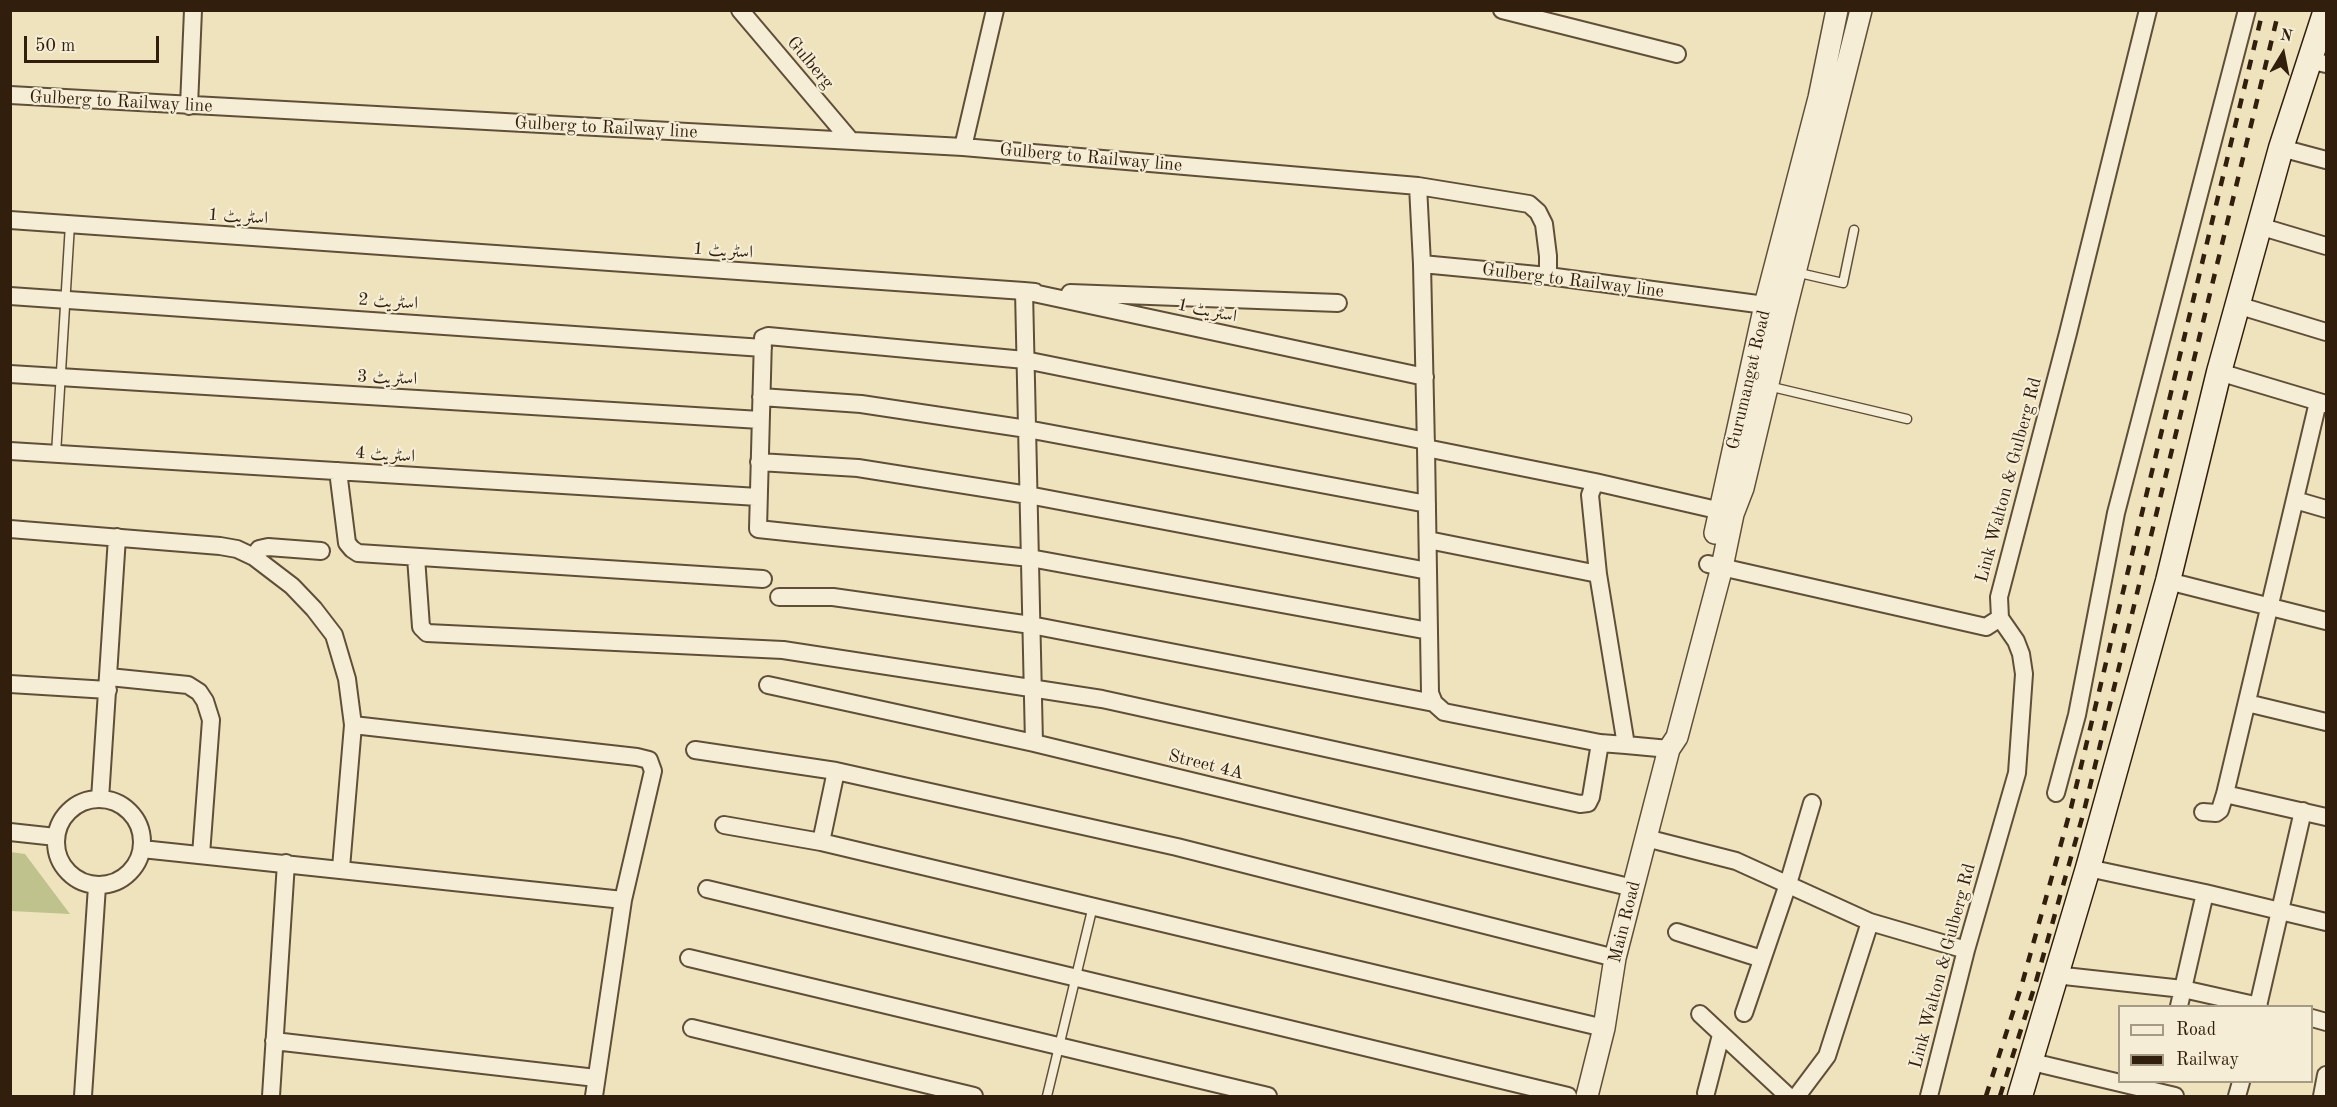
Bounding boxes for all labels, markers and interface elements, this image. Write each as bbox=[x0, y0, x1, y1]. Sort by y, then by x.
scale bar bbox=[27, 24, 162, 62]
north arrow bbox=[2253, 24, 2313, 84]
text: N bbox=[2279, 27, 2294, 45]
street label: Gulberg bbox=[782, 32, 838, 94]
text: 50 m bbox=[35, 37, 75, 55]
street label: Gulberg to Railway line bbox=[29, 86, 213, 118]
street label: Gulberg to Railway line bbox=[514, 112, 698, 144]
street label: Gulberg to Railway line bbox=[999, 139, 1183, 177]
street label: اسٹریٹ 1 bbox=[207, 204, 269, 230]
street label: اسٹریٹ 1 bbox=[692, 238, 754, 264]
street label: Gulberg to Railway line bbox=[1481, 259, 1665, 303]
street label: اسٹریٹ 2 bbox=[357, 289, 419, 315]
street label: اسٹریٹ 1 bbox=[1175, 294, 1239, 328]
street label: Gurumangat Road bbox=[1722, 308, 1776, 452]
street label: اسٹریٹ 3 bbox=[356, 366, 418, 390]
street label: Link Walton & Gulberg Rd bbox=[1971, 375, 2047, 585]
street label: اسٹریٹ 4 bbox=[354, 442, 416, 468]
street label: Street 4A bbox=[1166, 745, 1246, 785]
street label: Link Walton & Gulberg Rd bbox=[1905, 861, 1981, 1071]
street label: Main Road bbox=[1604, 879, 1646, 965]
legend bbox=[2118, 1005, 2313, 1083]
text: Road bbox=[2176, 1021, 2216, 1039]
text: Railway bbox=[2176, 1051, 2239, 1069]

